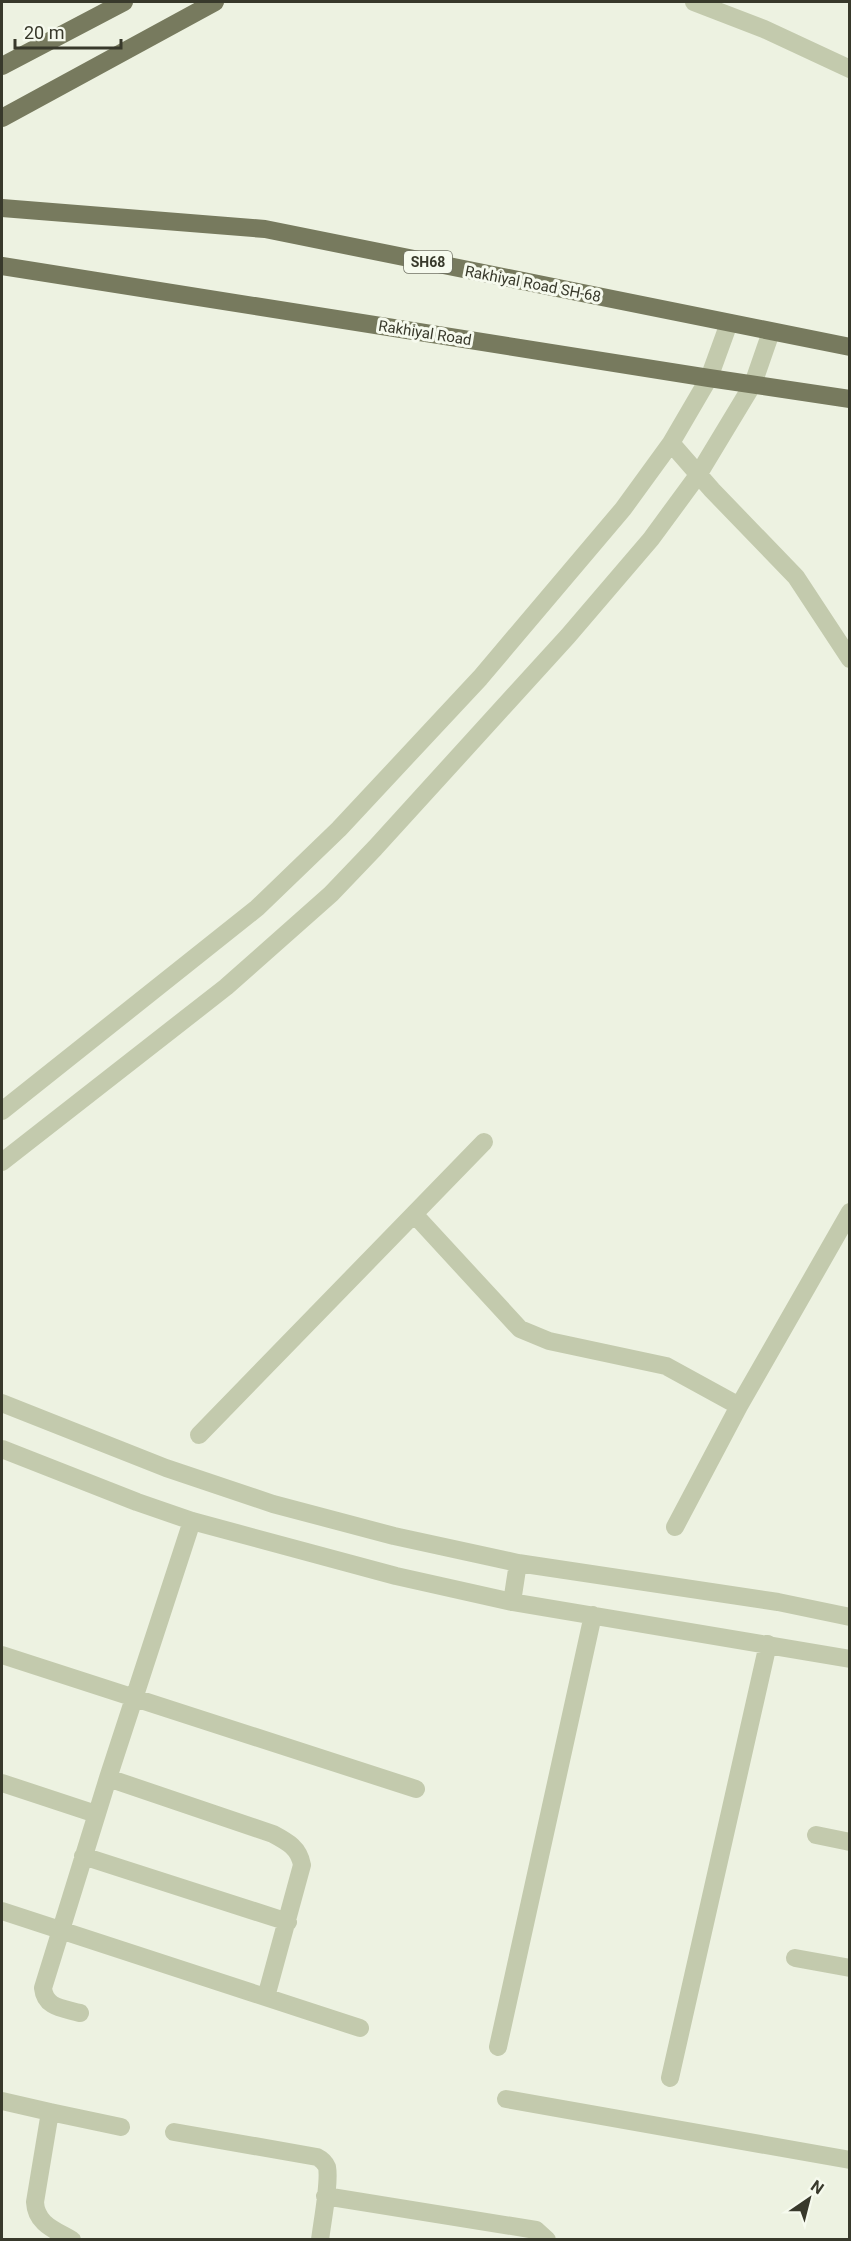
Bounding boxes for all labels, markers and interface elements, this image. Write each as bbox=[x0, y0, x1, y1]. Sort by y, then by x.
scale bar bbox=[15, 12, 122, 50]
text: 20 m bbox=[24, 22, 64, 43]
road number: SH68 bbox=[404, 251, 452, 273]
street label: Rakhiyal Road SH-68 bbox=[463, 262, 603, 306]
street label: Rakhiyal Road bbox=[377, 317, 473, 349]
north arrow bbox=[779, 2169, 839, 2229]
text: N bbox=[807, 2176, 827, 2198]

